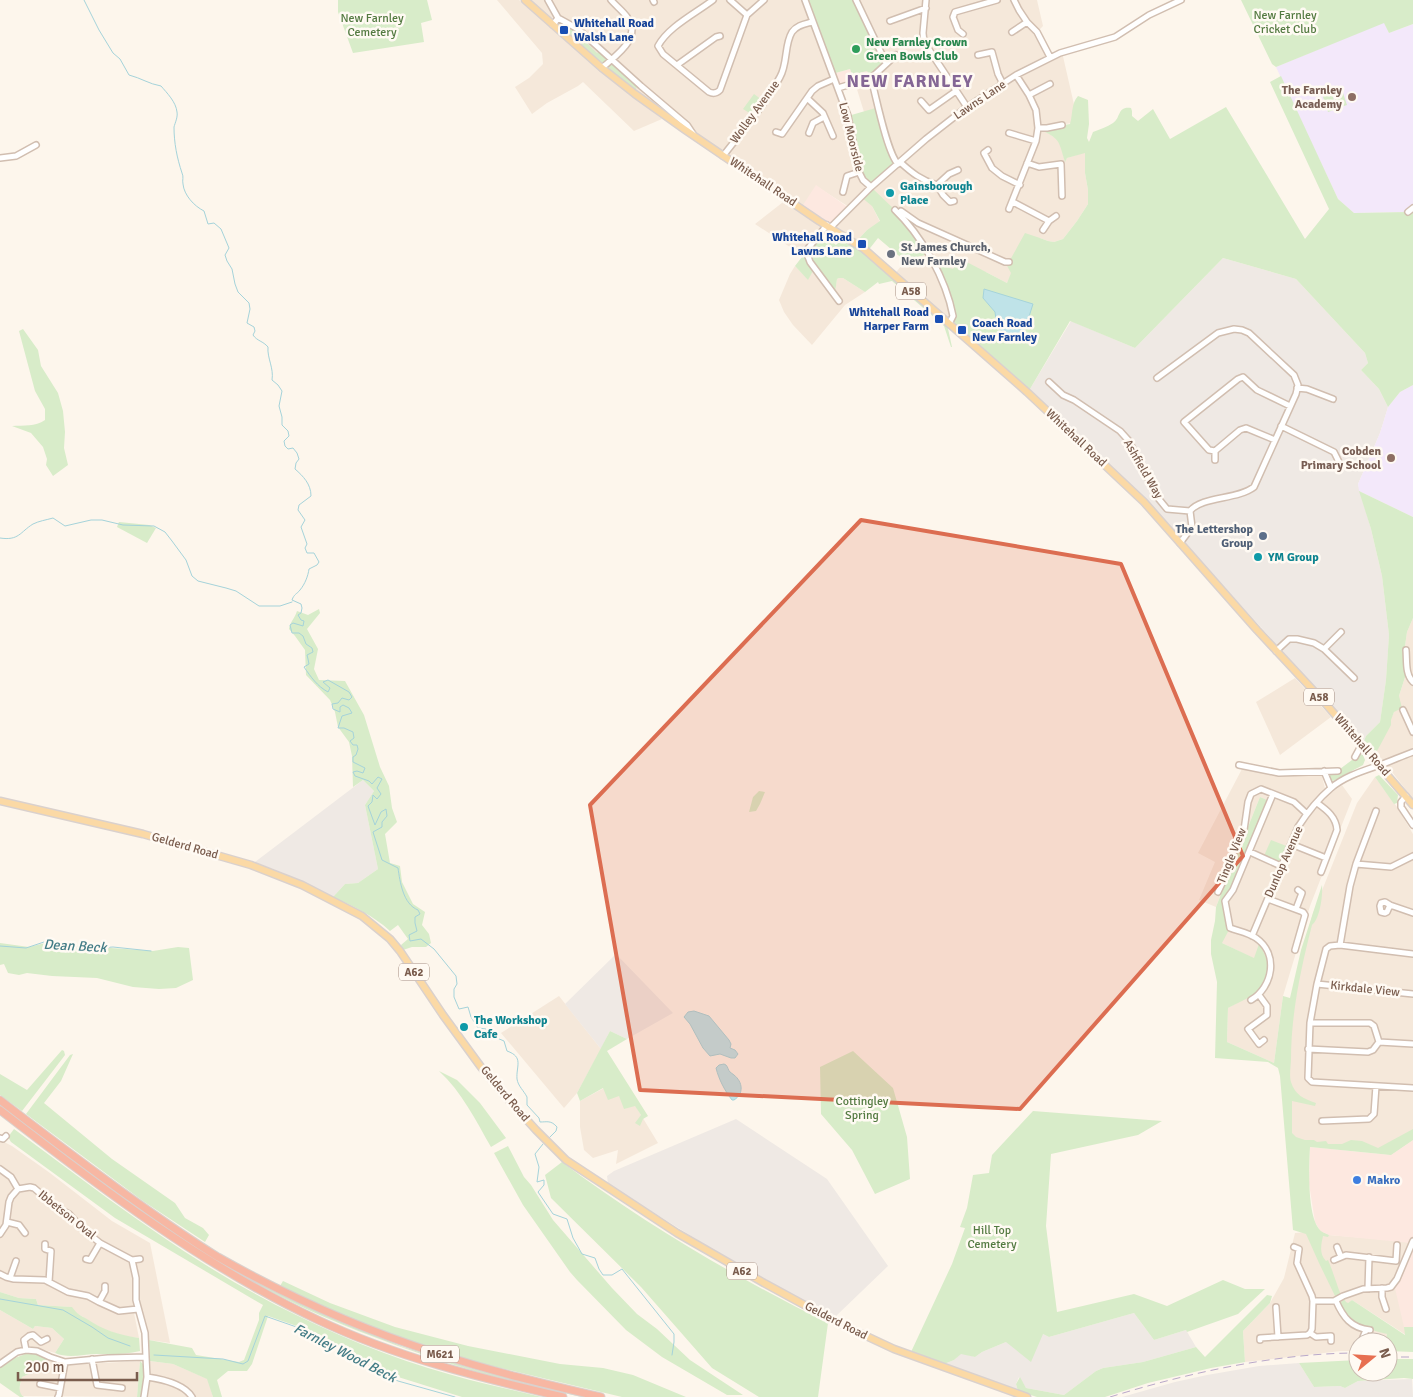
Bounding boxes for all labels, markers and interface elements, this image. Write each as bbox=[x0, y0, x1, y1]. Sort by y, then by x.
park label: New Farnley Cricket Club bbox=[1253, 8, 1317, 37]
park label: New Farnley Cemetery bbox=[340, 11, 404, 40]
place label: Whitehall Road Walsh Lane bbox=[574, 16, 655, 45]
marker: Whitehall Road Walsh Lane bbox=[558, 24, 570, 36]
place label: New Farnley Crown Green Bowls Club bbox=[866, 35, 968, 64]
marker: New Farnley Crown Green Bowls Club bbox=[850, 43, 862, 55]
district label: NEW FARNLEY bbox=[846, 70, 974, 92]
street label: Wolley Avenue bbox=[727, 77, 783, 147]
street label: Lawns Lane bbox=[951, 77, 1009, 123]
place label: The Farnley Academy bbox=[1282, 83, 1342, 112]
marker: The Farnley Academy bbox=[1346, 91, 1358, 103]
street label: Low Moorside bbox=[835, 101, 867, 173]
street label: Whitehall Road bbox=[727, 154, 799, 210]
place label: Gainsborough Place bbox=[900, 179, 973, 208]
marker: Gainsborough Place bbox=[884, 187, 896, 199]
place label: Whitehall Road Lawns Lane bbox=[772, 230, 853, 259]
marker: Whitehall Road Lawns Lane bbox=[856, 238, 868, 250]
place label: St James Church, New Farnley bbox=[901, 240, 991, 269]
marker: St James Church, New Farnley bbox=[885, 248, 897, 260]
road number: A58 bbox=[896, 282, 926, 300]
place label: Whitehall Road Harper Farm bbox=[849, 305, 930, 334]
marker: Whitehall Road Harper Farm bbox=[933, 313, 945, 325]
place label: Coach Road New Farnley bbox=[972, 316, 1037, 345]
marker: Coach Road New Farnley bbox=[956, 324, 968, 336]
street label: Whitehall Road bbox=[1042, 406, 1110, 470]
street label: Ashfield Way bbox=[1120, 437, 1166, 502]
place label: Cobden Primary School bbox=[1301, 444, 1381, 473]
marker: Cobden Primary School bbox=[1385, 452, 1397, 464]
place label: The Lettershop Group bbox=[1175, 522, 1254, 551]
marker: The Lettershop Group bbox=[1257, 530, 1269, 542]
place label: YM Group bbox=[1267, 550, 1319, 565]
marker: YM Group bbox=[1252, 551, 1264, 563]
road number: A58 bbox=[1304, 689, 1334, 706]
street label: Whitehall Road bbox=[1331, 711, 1393, 779]
street label: Dunlop Avenue bbox=[1261, 824, 1307, 900]
street label: Tingle View bbox=[1214, 826, 1250, 886]
street label: Gelderd Road bbox=[150, 829, 220, 863]
water label: Dean Beck bbox=[43, 936, 109, 956]
road number: A62 bbox=[399, 964, 429, 980]
street label: Kirkdale View bbox=[1329, 978, 1401, 1000]
place label: The Workshop Cafe bbox=[474, 1013, 548, 1042]
marker: The Workshop Cafe bbox=[458, 1021, 470, 1033]
street label: Gelderd Road bbox=[477, 1063, 533, 1125]
park label: Cottingley Spring bbox=[836, 1094, 889, 1123]
place label: Makro bbox=[1367, 1173, 1400, 1188]
marker: Makro bbox=[1351, 1174, 1363, 1186]
street label: Ibbetson Oval bbox=[35, 1187, 99, 1243]
park label: Hill Top Cemetery bbox=[967, 1223, 1017, 1252]
road number: A62 bbox=[727, 1262, 757, 1280]
street label: Gelderd Road bbox=[802, 1299, 870, 1343]
water label: Farnley Wood Beck bbox=[291, 1320, 401, 1387]
north arrow bbox=[1348, 1332, 1398, 1382]
road number: M621 bbox=[421, 1346, 459, 1362]
text: N bbox=[1375, 1346, 1394, 1360]
scale bar bbox=[18, 1350, 136, 1382]
text: 200 m bbox=[25, 1358, 65, 1376]

